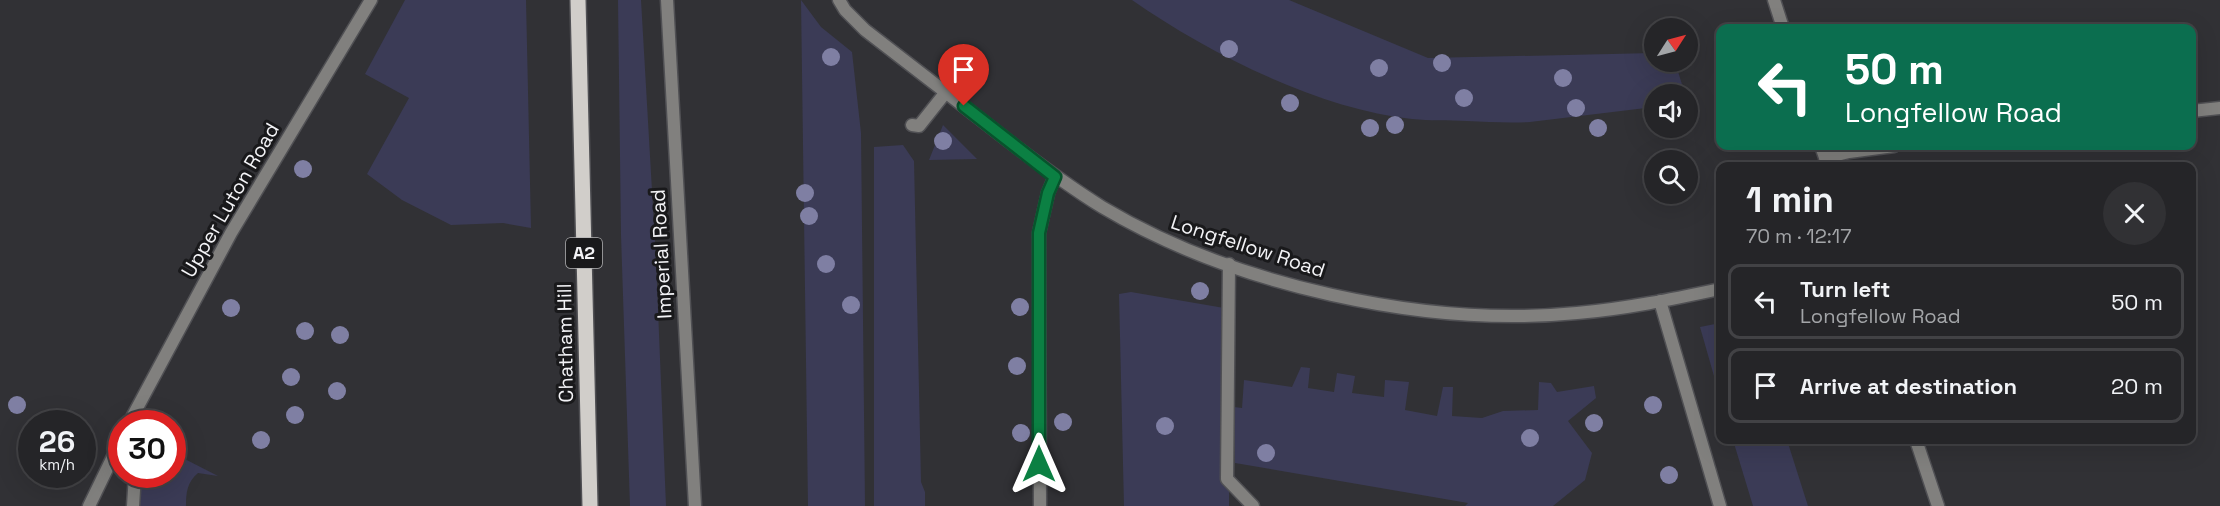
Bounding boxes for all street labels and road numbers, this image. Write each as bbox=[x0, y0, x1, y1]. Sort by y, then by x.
street label: Upper Luton Road bbox=[175, 118, 285, 282]
street label: Imperial Road bbox=[645, 188, 677, 320]
street label: Longfellow Road bbox=[1168, 209, 1328, 283]
road number: A2 bbox=[566, 238, 602, 268]
street label: Chatham Hill bbox=[551, 283, 579, 403]

